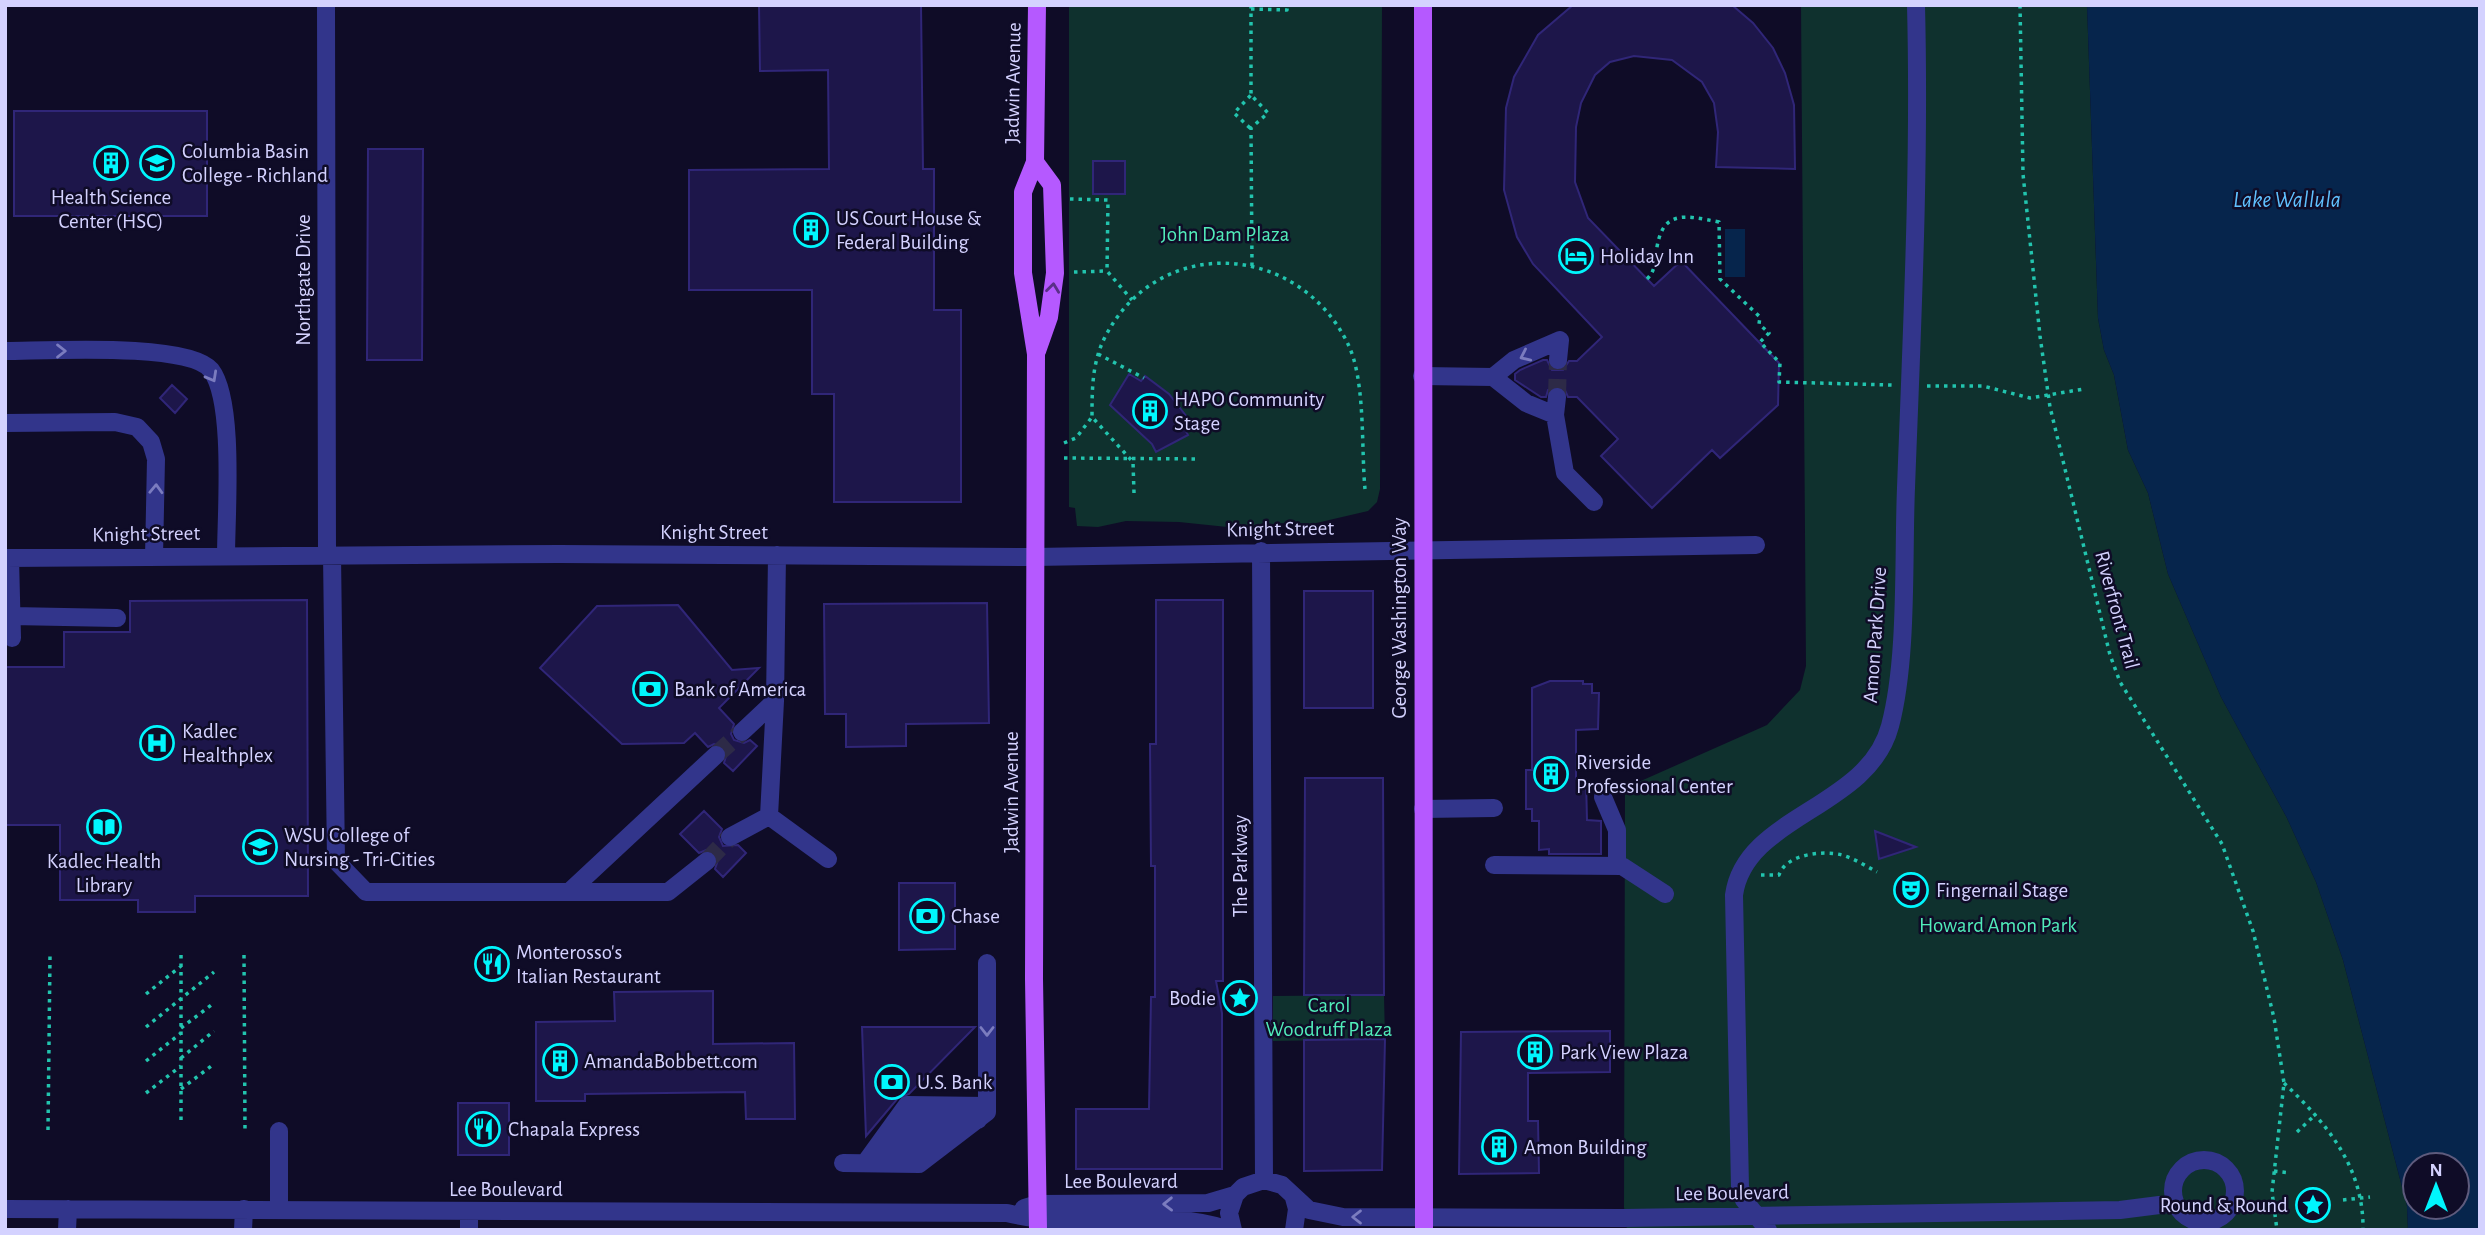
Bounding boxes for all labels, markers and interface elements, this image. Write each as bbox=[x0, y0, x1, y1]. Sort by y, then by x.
street label: Jadwin Avenue bbox=[1001, 22, 1025, 144]
place label: Columbia Basin College - Richland bbox=[182, 141, 328, 186]
building icon: Health Science Center (HSC) bbox=[92, 144, 130, 182]
school or university icon: Columbia Basin College - Richland bbox=[138, 144, 176, 182]
place label: Health Science Center (HSC) bbox=[51, 187, 171, 232]
water label: Lake Wallula bbox=[2233, 189, 2341, 212]
place label: US Court House & Federal Building bbox=[836, 208, 982, 253]
building icon: US Court House & Federal Building bbox=[792, 211, 830, 249]
street label: Northgate Drive bbox=[293, 214, 314, 346]
park label: John Dam Plaza bbox=[1161, 224, 1290, 245]
hotel icon: Holiday Inn bbox=[1557, 237, 1595, 275]
place label: Holiday Inn bbox=[1600, 246, 1694, 267]
one-way arrow bbox=[1045, 282, 1060, 294]
one-way arrow bbox=[57, 343, 67, 359]
one-way arrow bbox=[1520, 348, 1532, 362]
one-way arrow bbox=[204, 370, 217, 383]
place label: HAPO Community Stage bbox=[1174, 389, 1324, 434]
building icon: HAPO Community Stage bbox=[1131, 392, 1169, 430]
one-way arrow bbox=[148, 483, 163, 494]
street label: George Washington Way bbox=[1389, 517, 1410, 719]
street label: Knight Street bbox=[1226, 518, 1334, 540]
street label: Knight Street bbox=[660, 522, 768, 543]
street label: Knight Street bbox=[92, 523, 200, 545]
street label: Riverfront Trail bbox=[2091, 549, 2143, 671]
street label: Amon Park Drive bbox=[1860, 566, 1890, 704]
bank icon: Bank of America bbox=[631, 670, 669, 708]
place label: Bank of America bbox=[674, 679, 807, 700]
place label: Kadlec Healthplex bbox=[182, 721, 273, 766]
hospital icon: Kadlec Healthplex bbox=[138, 724, 176, 762]
street label: Jadwin Avenue bbox=[1001, 731, 1022, 853]
place label: Riverside Professional Center bbox=[1576, 752, 1733, 797]
building icon: Riverside Professional Center bbox=[1532, 755, 1570, 793]
library icon: Kadlec Health Library bbox=[85, 808, 123, 846]
street label: The Parkway bbox=[1230, 815, 1251, 917]
place label: WSU College of Nursing - Tri-Cities bbox=[284, 825, 435, 870]
school or university icon: WSU College of Nursing - Tri-Cities bbox=[241, 828, 279, 866]
place label: Kadlec Health Library bbox=[47, 851, 161, 896]
theatre icon: Fingernail Stage bbox=[1892, 871, 1930, 909]
place label: Fingernail Stage bbox=[1936, 880, 2068, 901]
bank icon: Chase bbox=[908, 897, 946, 935]
place label: Chase bbox=[951, 906, 1000, 927]
park label: Howard Amon Park bbox=[1919, 915, 2077, 936]
place label: Monterosso's Italian Restaurant bbox=[516, 942, 661, 987]
restaurant icon: Monterosso's Italian Restaurant bbox=[473, 945, 511, 983]
place icon: Bodie bbox=[1221, 979, 1259, 1017]
place label: Bodie bbox=[1169, 988, 1216, 1009]
park label: Carol Woodruff Plaza bbox=[1266, 995, 1393, 1040]
one-way arrow bbox=[979, 1026, 995, 1037]
building icon: Park View Plaza bbox=[1516, 1033, 1554, 1071]
building icon: AmandaBobbett.com bbox=[541, 1042, 579, 1080]
place label: Park View Plaza bbox=[1560, 1042, 1688, 1063]
place label: AmandaBobbett.com bbox=[584, 1051, 758, 1072]
bank icon: U.S. Bank bbox=[873, 1063, 911, 1101]
place label: U.S. Bank bbox=[917, 1072, 993, 1093]
restaurant icon: Chapala Express bbox=[464, 1110, 502, 1148]
place label: Chapala Express bbox=[508, 1119, 640, 1140]
building icon: Amon Building bbox=[1480, 1128, 1518, 1166]
place label: Amon Building bbox=[1524, 1137, 1647, 1158]
north arrow bbox=[2401, 1151, 2471, 1221]
text: N bbox=[2429, 1161, 2443, 1180]
street label: Lee Boulevard bbox=[1064, 1171, 1178, 1192]
street label: Lee Boulevard bbox=[449, 1179, 563, 1200]
street label: Lee Boulevard bbox=[1675, 1182, 1789, 1204]
place icon: Round & Round bbox=[2294, 1186, 2332, 1224]
place label: Round & Round bbox=[2160, 1195, 2288, 1216]
one-way arrow bbox=[1163, 1196, 1173, 1212]
one-way arrow bbox=[1351, 1209, 1362, 1225]

